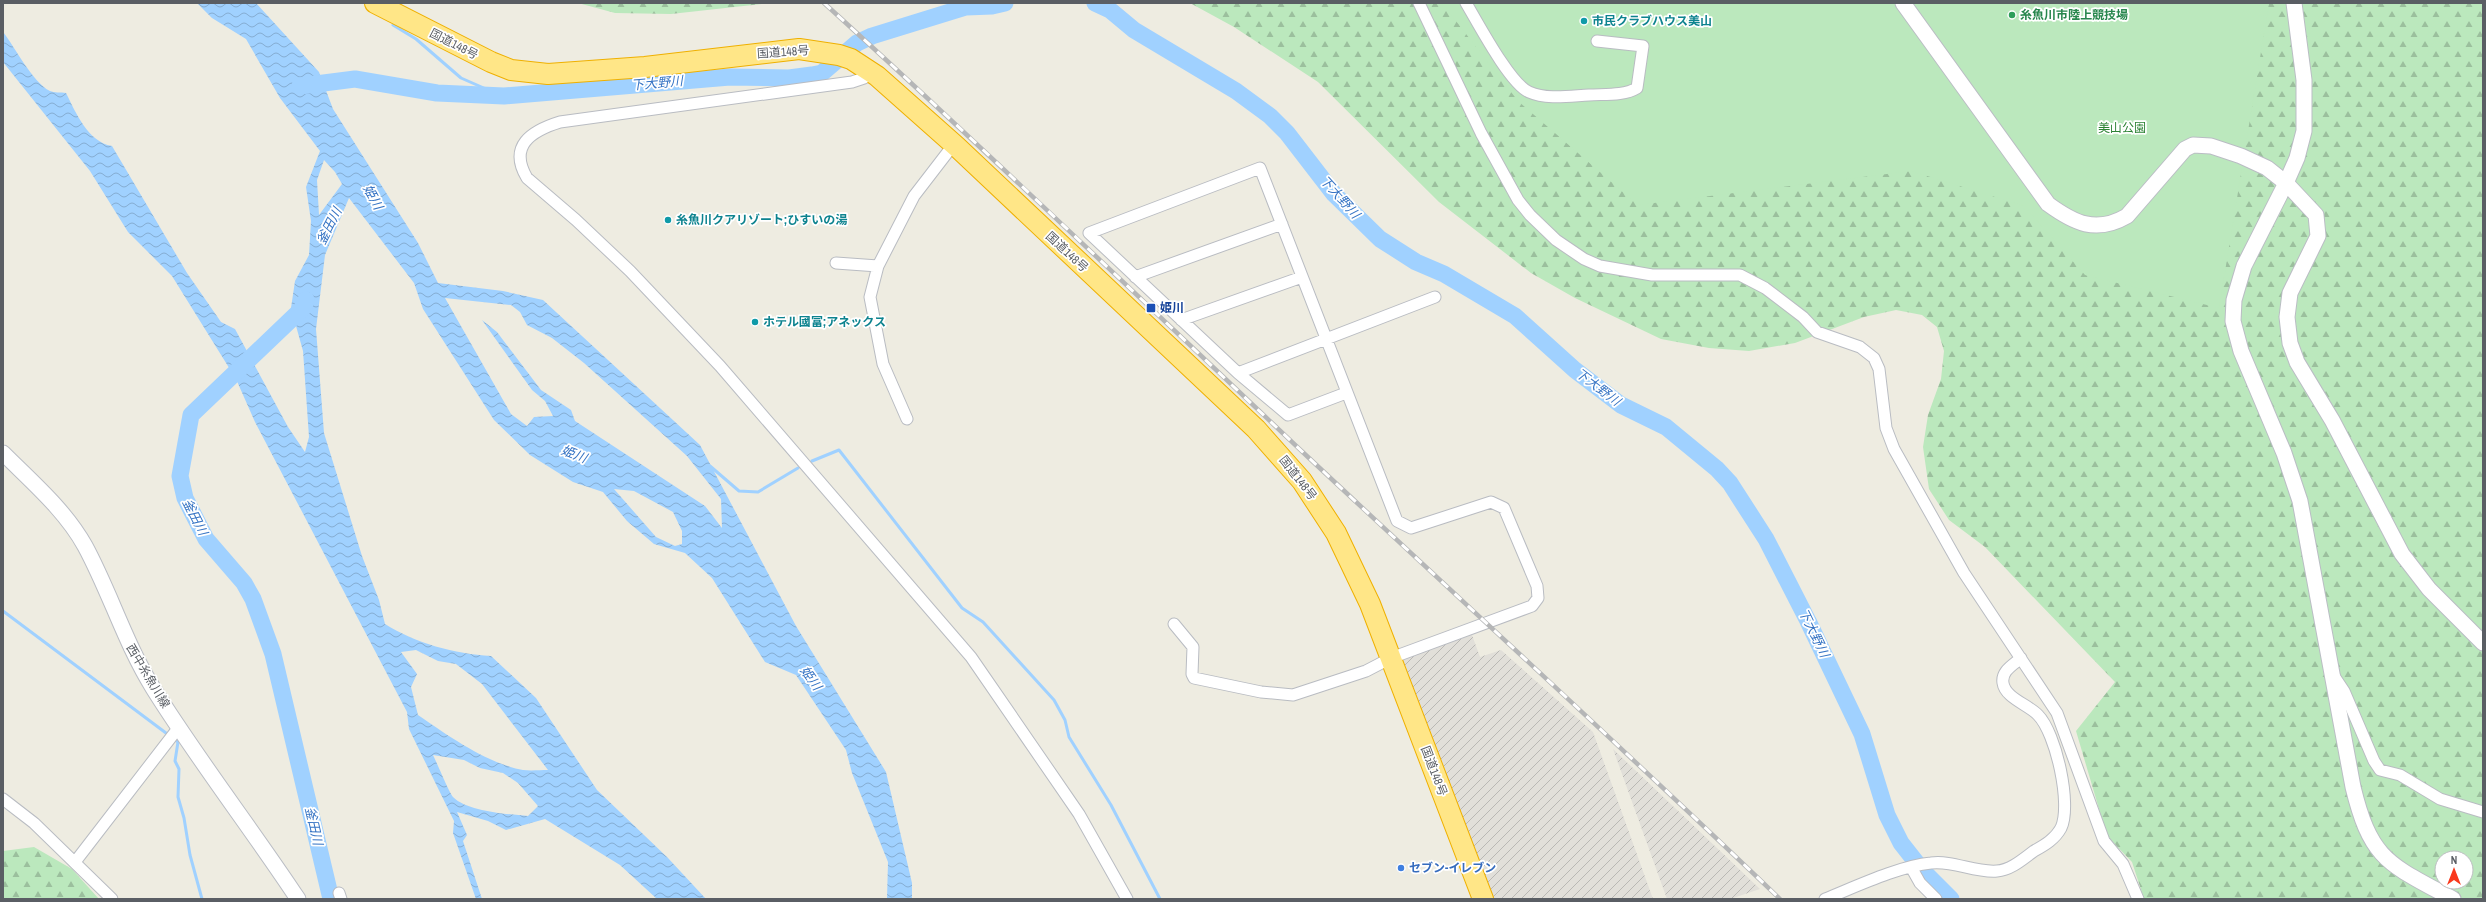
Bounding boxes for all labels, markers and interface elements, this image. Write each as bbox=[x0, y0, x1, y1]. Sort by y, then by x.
place label: 糸魚川市陸上競技場 bbox=[2020, 7, 2128, 23]
marker: 糸魚川市陸上競技場 bbox=[2007, 10, 2017, 20]
place label: 市民クラブハウス美山 bbox=[1592, 13, 1712, 29]
marker: 市民クラブハウス美山 bbox=[1579, 16, 1589, 26]
street label: 国道148号 bbox=[427, 25, 481, 63]
street label: 国道148号 bbox=[756, 42, 810, 62]
water label: 下大野川 bbox=[630, 72, 686, 94]
park label: 美山公園 bbox=[2098, 120, 2146, 136]
water label: 下大野川 bbox=[1316, 172, 1365, 223]
water label: 姫川 bbox=[359, 182, 388, 214]
water label: 釜田川 bbox=[313, 203, 346, 247]
place label: 糸魚川クアリゾート;ひすいの湯 bbox=[676, 212, 847, 228]
marker: 糸魚川クアリゾート;ひすいの湯 bbox=[663, 215, 673, 225]
street label: 国道148号 bbox=[1042, 228, 1092, 276]
place label: 姫川 bbox=[1160, 300, 1184, 316]
marker: 姫川 bbox=[1145, 302, 1157, 314]
place label: ホテル國富;アネックス bbox=[763, 314, 886, 330]
marker: ホテル國富;アネックス bbox=[750, 317, 760, 327]
water label: 下大野川 bbox=[1572, 365, 1625, 411]
water label: 姫川 bbox=[559, 441, 591, 467]
street label: 国道148号 bbox=[1276, 452, 1320, 504]
water label: 釜田川 bbox=[179, 496, 212, 540]
water label: 下大野川 bbox=[1795, 606, 1834, 662]
street label: 西中糸魚川線 bbox=[123, 641, 173, 711]
water label: 姫川 bbox=[796, 662, 827, 695]
street label: 国道148号 bbox=[1417, 744, 1451, 798]
water label: 釜田川 bbox=[301, 805, 327, 849]
north arrow bbox=[2434, 850, 2474, 890]
text: N bbox=[2451, 853, 2457, 867]
place label: セブン-イレブン bbox=[1409, 860, 1496, 876]
marker: セブン-イレブン bbox=[1396, 863, 1406, 873]

